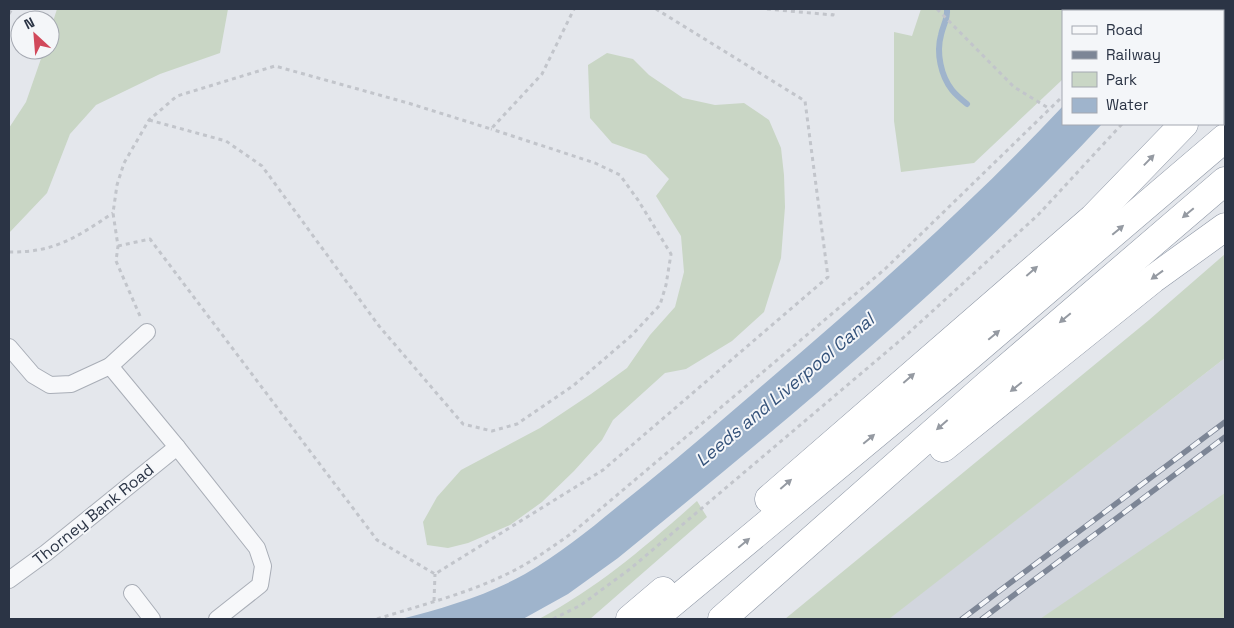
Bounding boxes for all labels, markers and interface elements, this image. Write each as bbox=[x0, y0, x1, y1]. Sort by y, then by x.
north arrow bbox=[10, 10, 60, 60]
legend bbox=[1062, 10, 1224, 125]
text: N bbox=[21, 13, 37, 33]
text: Road bbox=[1106, 20, 1143, 39]
text: Railway bbox=[1106, 45, 1161, 64]
text: Park bbox=[1106, 70, 1137, 89]
text: Water bbox=[1106, 95, 1149, 114]
one-way arrow bbox=[1143, 154, 1155, 166]
one-way arrow bbox=[1183, 207, 1195, 219]
one-way arrow bbox=[1111, 224, 1124, 235]
one-way arrow bbox=[1025, 266, 1038, 277]
one-way arrow bbox=[1151, 270, 1164, 281]
water label: Leeds and Liverpool Canal bbox=[691, 307, 881, 471]
one-way arrow bbox=[1058, 313, 1071, 324]
one-way arrow bbox=[988, 330, 1000, 341]
one-way arrow bbox=[903, 373, 915, 384]
one-way arrow bbox=[1010, 382, 1023, 393]
one-way arrow bbox=[935, 419, 948, 430]
one-way arrow bbox=[863, 434, 876, 445]
street label: Thorney Bank Road bbox=[28, 459, 158, 570]
one-way arrow bbox=[780, 479, 792, 490]
one-way arrow bbox=[738, 538, 751, 549]

